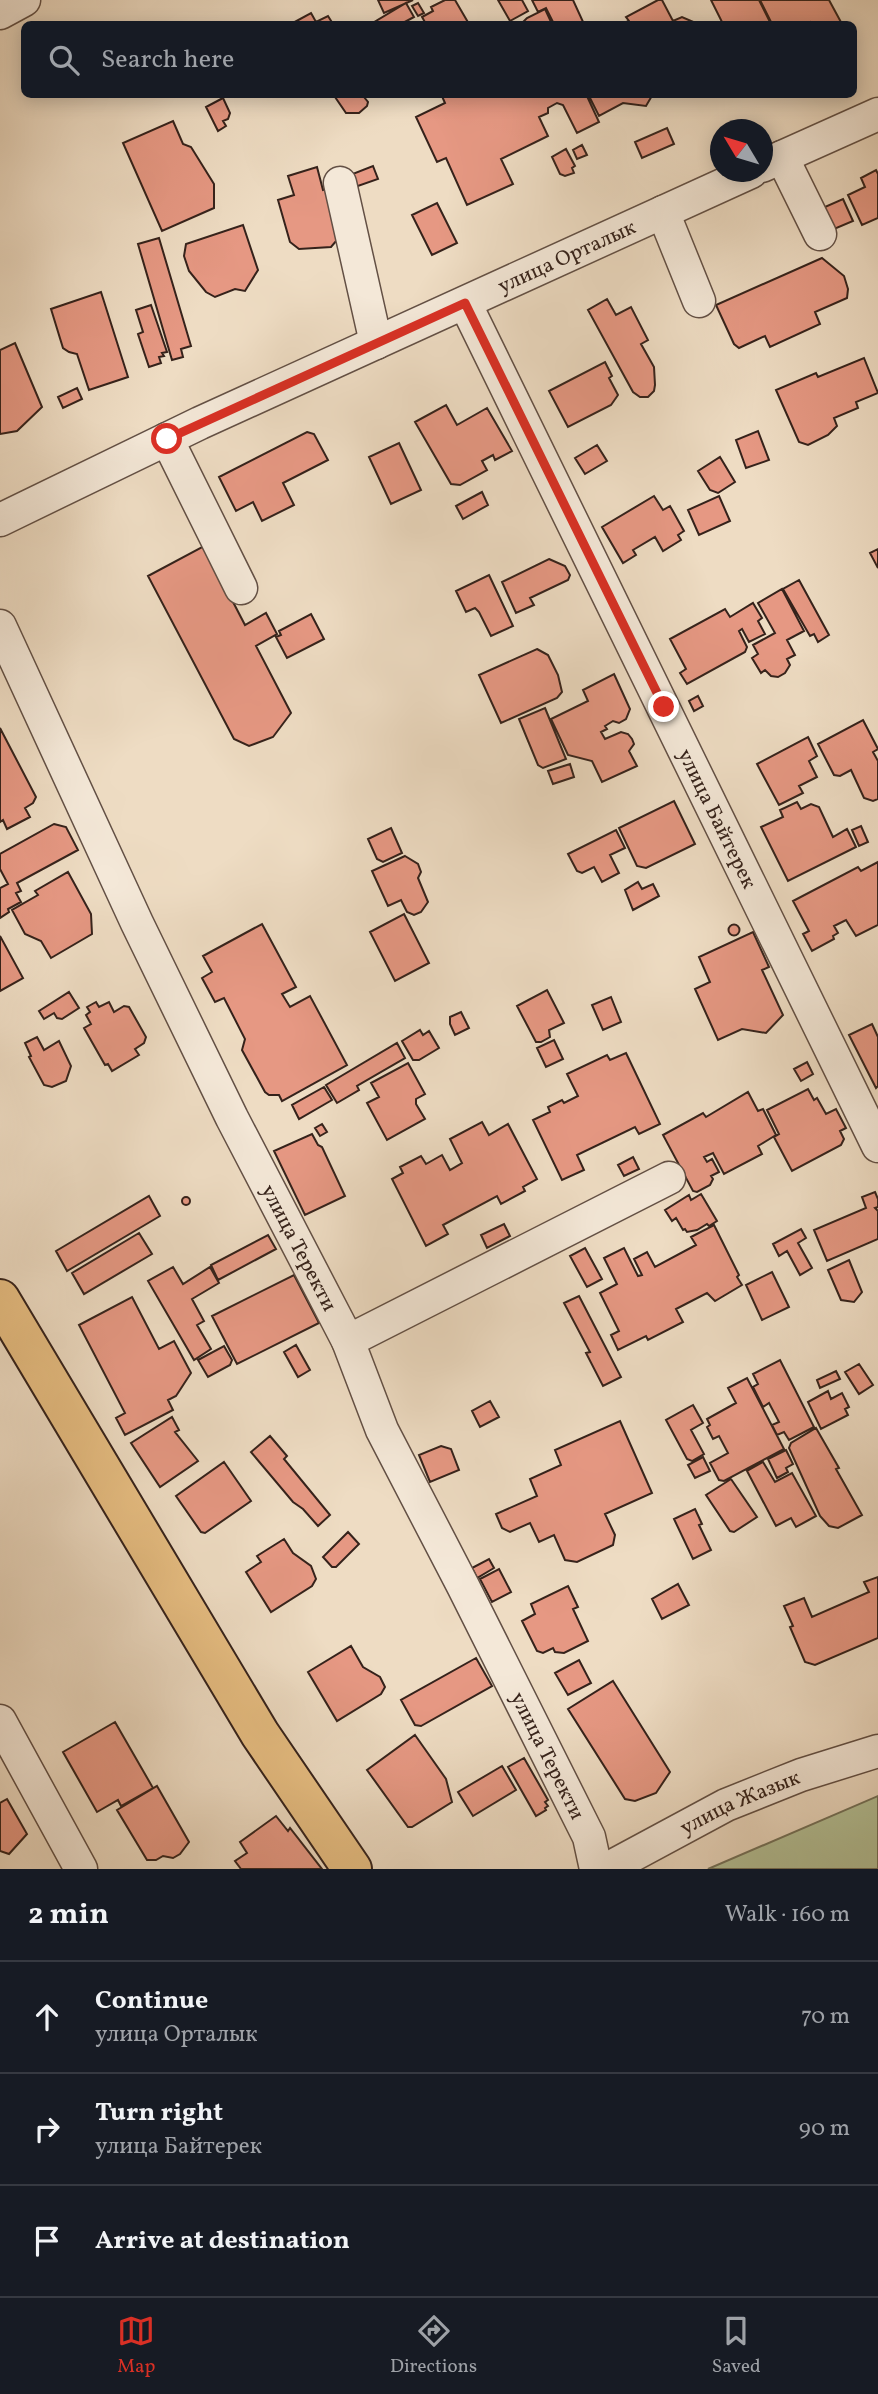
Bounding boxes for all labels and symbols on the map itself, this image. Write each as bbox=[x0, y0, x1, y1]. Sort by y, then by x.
north arrow bbox=[710, 119, 773, 182]
street label: улица Орталык bbox=[494, 213, 641, 301]
route start bbox=[151, 423, 182, 454]
route end bbox=[648, 691, 679, 722]
street label: улица Байтерек bbox=[670, 744, 763, 894]
street label: улица Теректи bbox=[253, 1180, 343, 1317]
street label: улица Теректи bbox=[502, 1687, 591, 1825]
street label: улица Жазык bbox=[675, 1764, 805, 1843]

